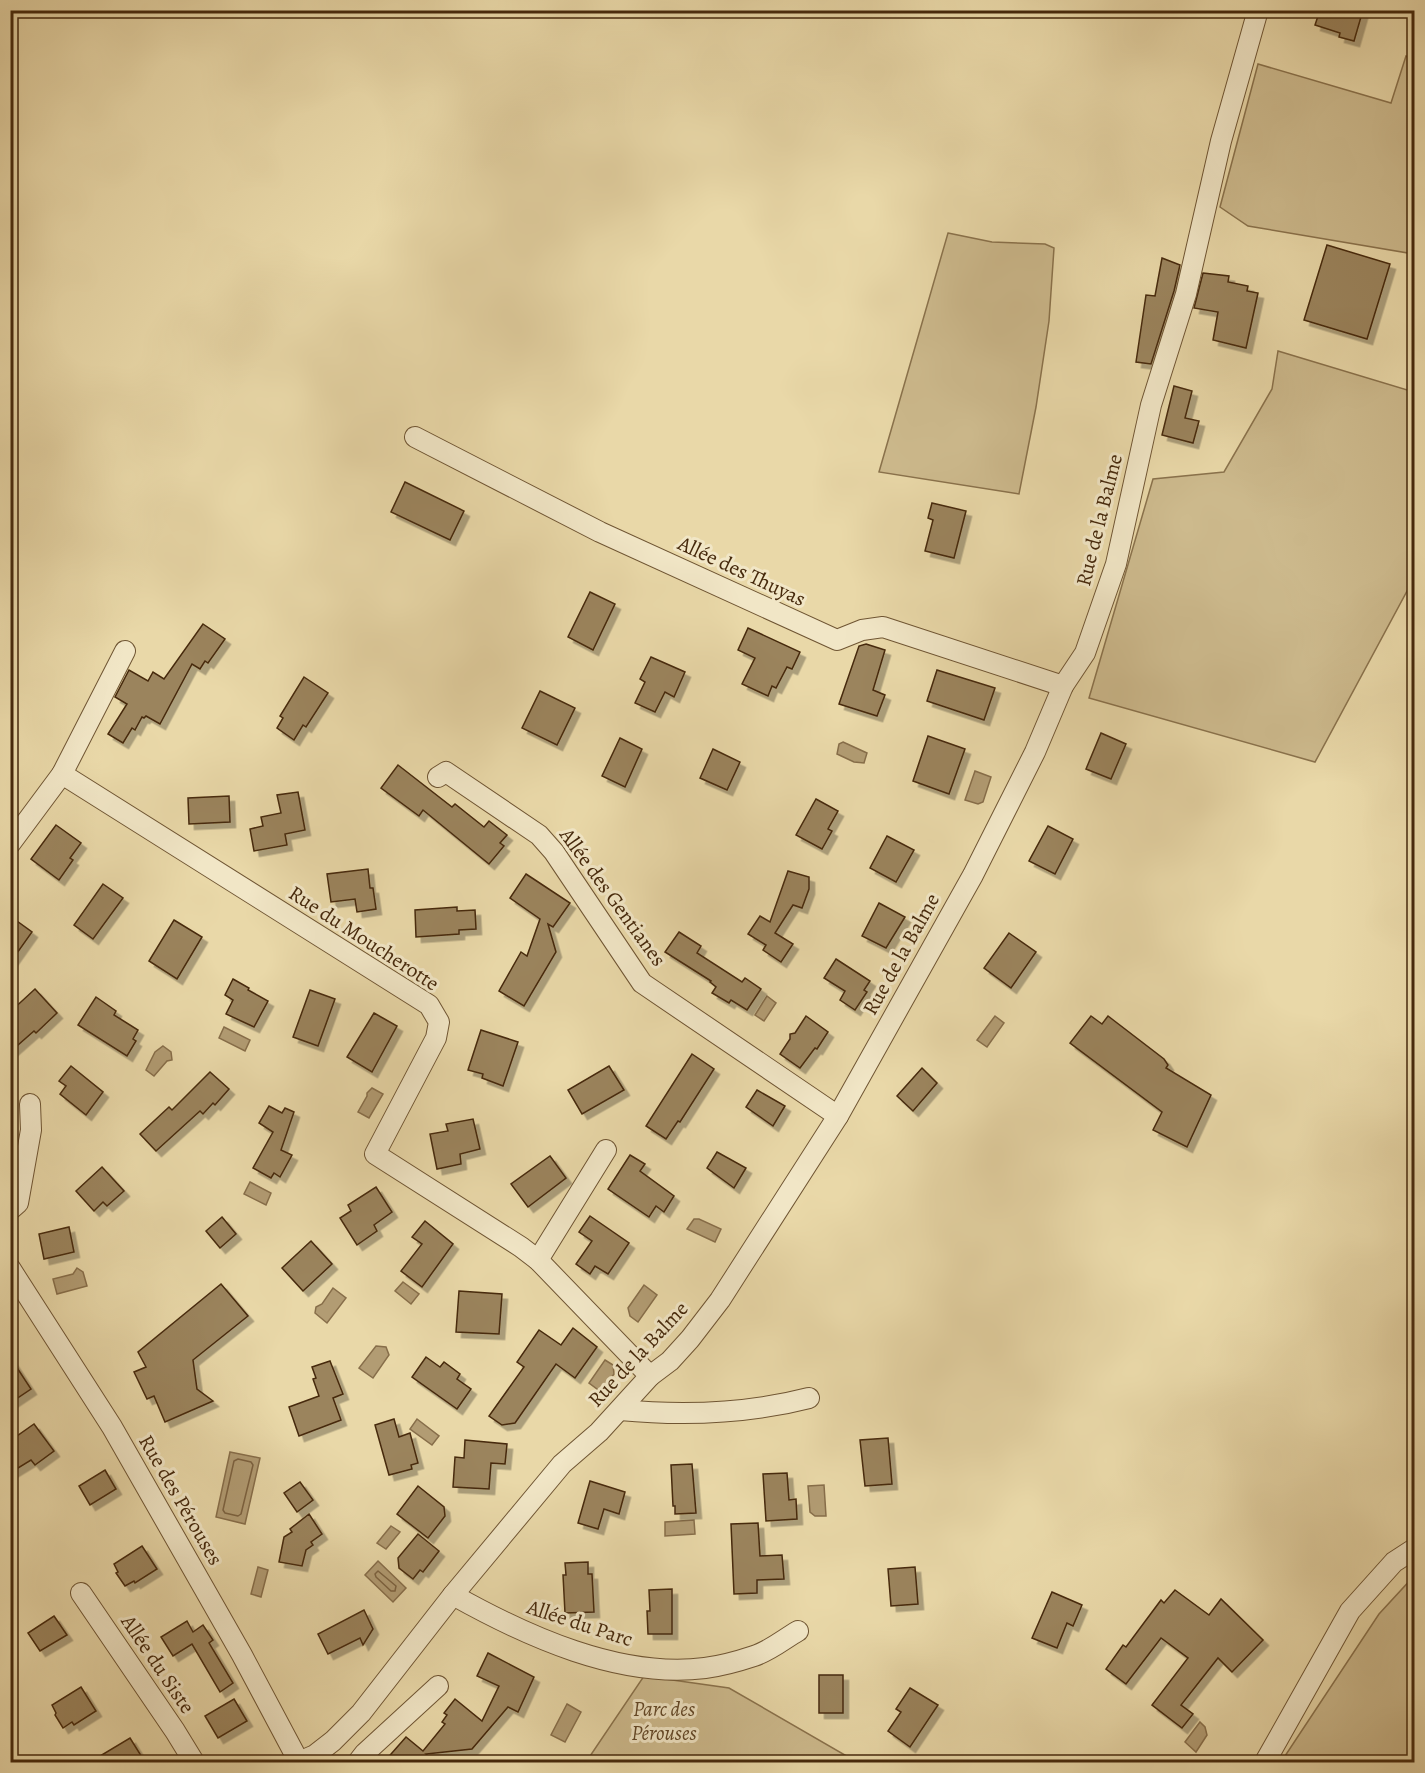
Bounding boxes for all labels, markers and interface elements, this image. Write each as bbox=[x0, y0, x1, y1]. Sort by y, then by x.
street label: Rue de la Balme bbox=[1069, 451, 1129, 589]
street label: Allée des Thuyas bbox=[673, 529, 810, 613]
street label: Allée des Gentianes bbox=[553, 821, 673, 972]
street label: Rue du Moucherotte bbox=[283, 879, 445, 997]
street label: Rue de la Balme bbox=[856, 888, 946, 1020]
street label: Rue de la Balme bbox=[582, 1295, 694, 1413]
street label: Rue des Pérouses bbox=[132, 1430, 230, 1570]
street label: Allée du Parc bbox=[523, 1592, 636, 1653]
street label: Allée du Siste bbox=[114, 1608, 201, 1719]
park label: Parc des Pérouses bbox=[631, 1695, 697, 1747]

